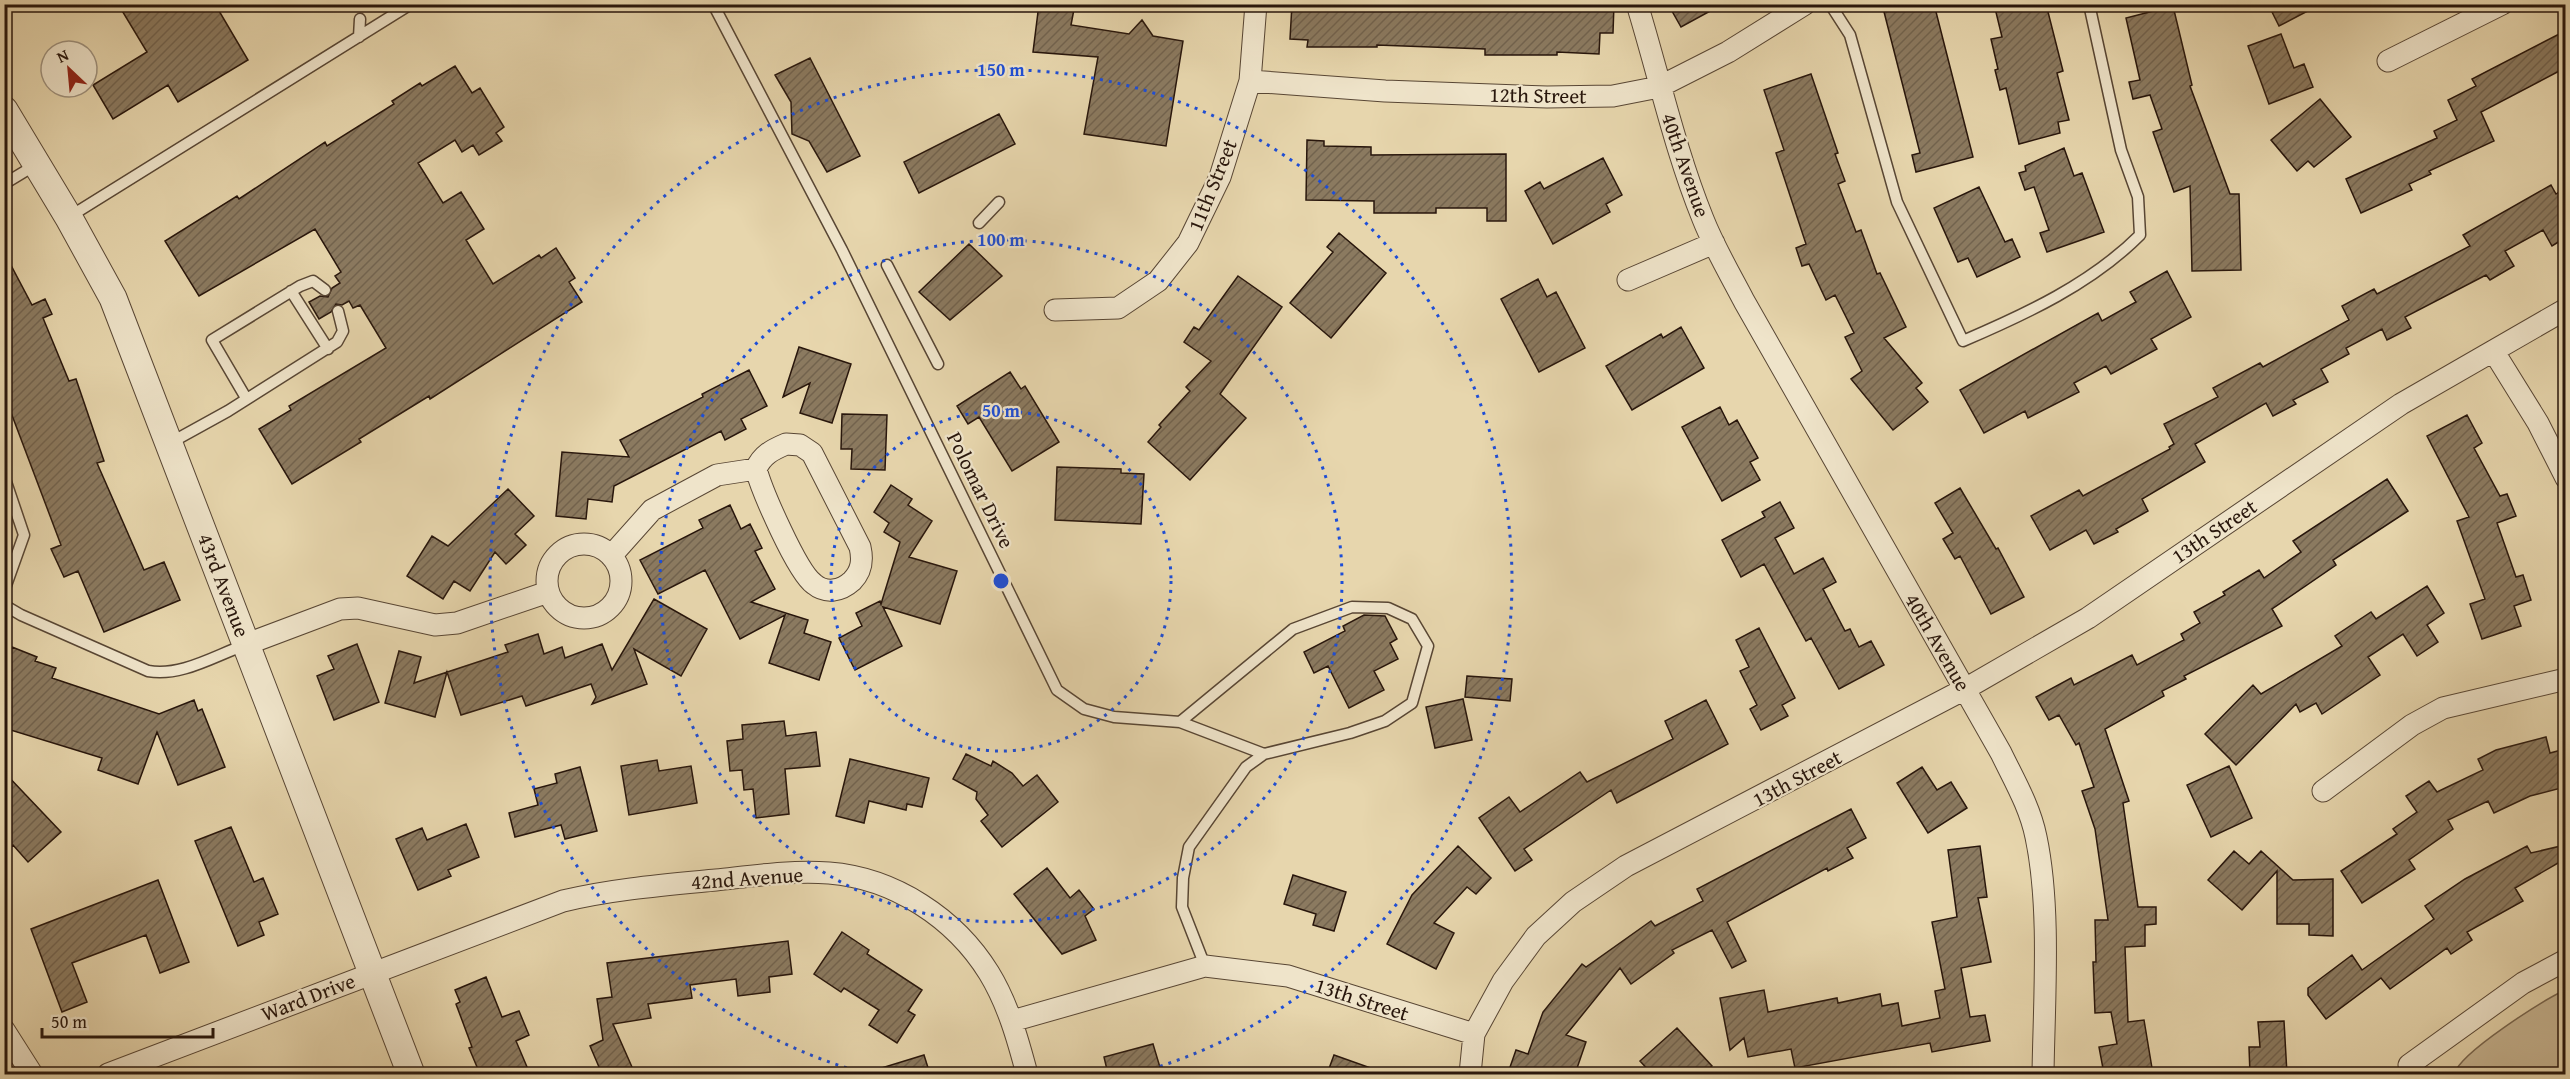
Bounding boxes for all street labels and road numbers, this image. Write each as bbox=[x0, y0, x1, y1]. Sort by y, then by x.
street label: 12th Street bbox=[1489, 79, 1587, 111]
street label: 40th Avenue bbox=[1654, 109, 1718, 222]
street label: 11th Street bbox=[1179, 134, 1245, 236]
street label: Polomar Drive bbox=[939, 427, 1023, 554]
street label: 13th Street bbox=[2165, 491, 2263, 571]
street label: 43rd Avenue bbox=[190, 529, 258, 642]
street label: 40th Avenue bbox=[1897, 587, 1979, 697]
street label: 13th Street bbox=[1747, 741, 1848, 814]
street label: 42nd Avenue bbox=[690, 859, 804, 897]
street label: Ward Drive bbox=[257, 965, 360, 1029]
street label: 13th Street bbox=[1311, 969, 1414, 1029]

